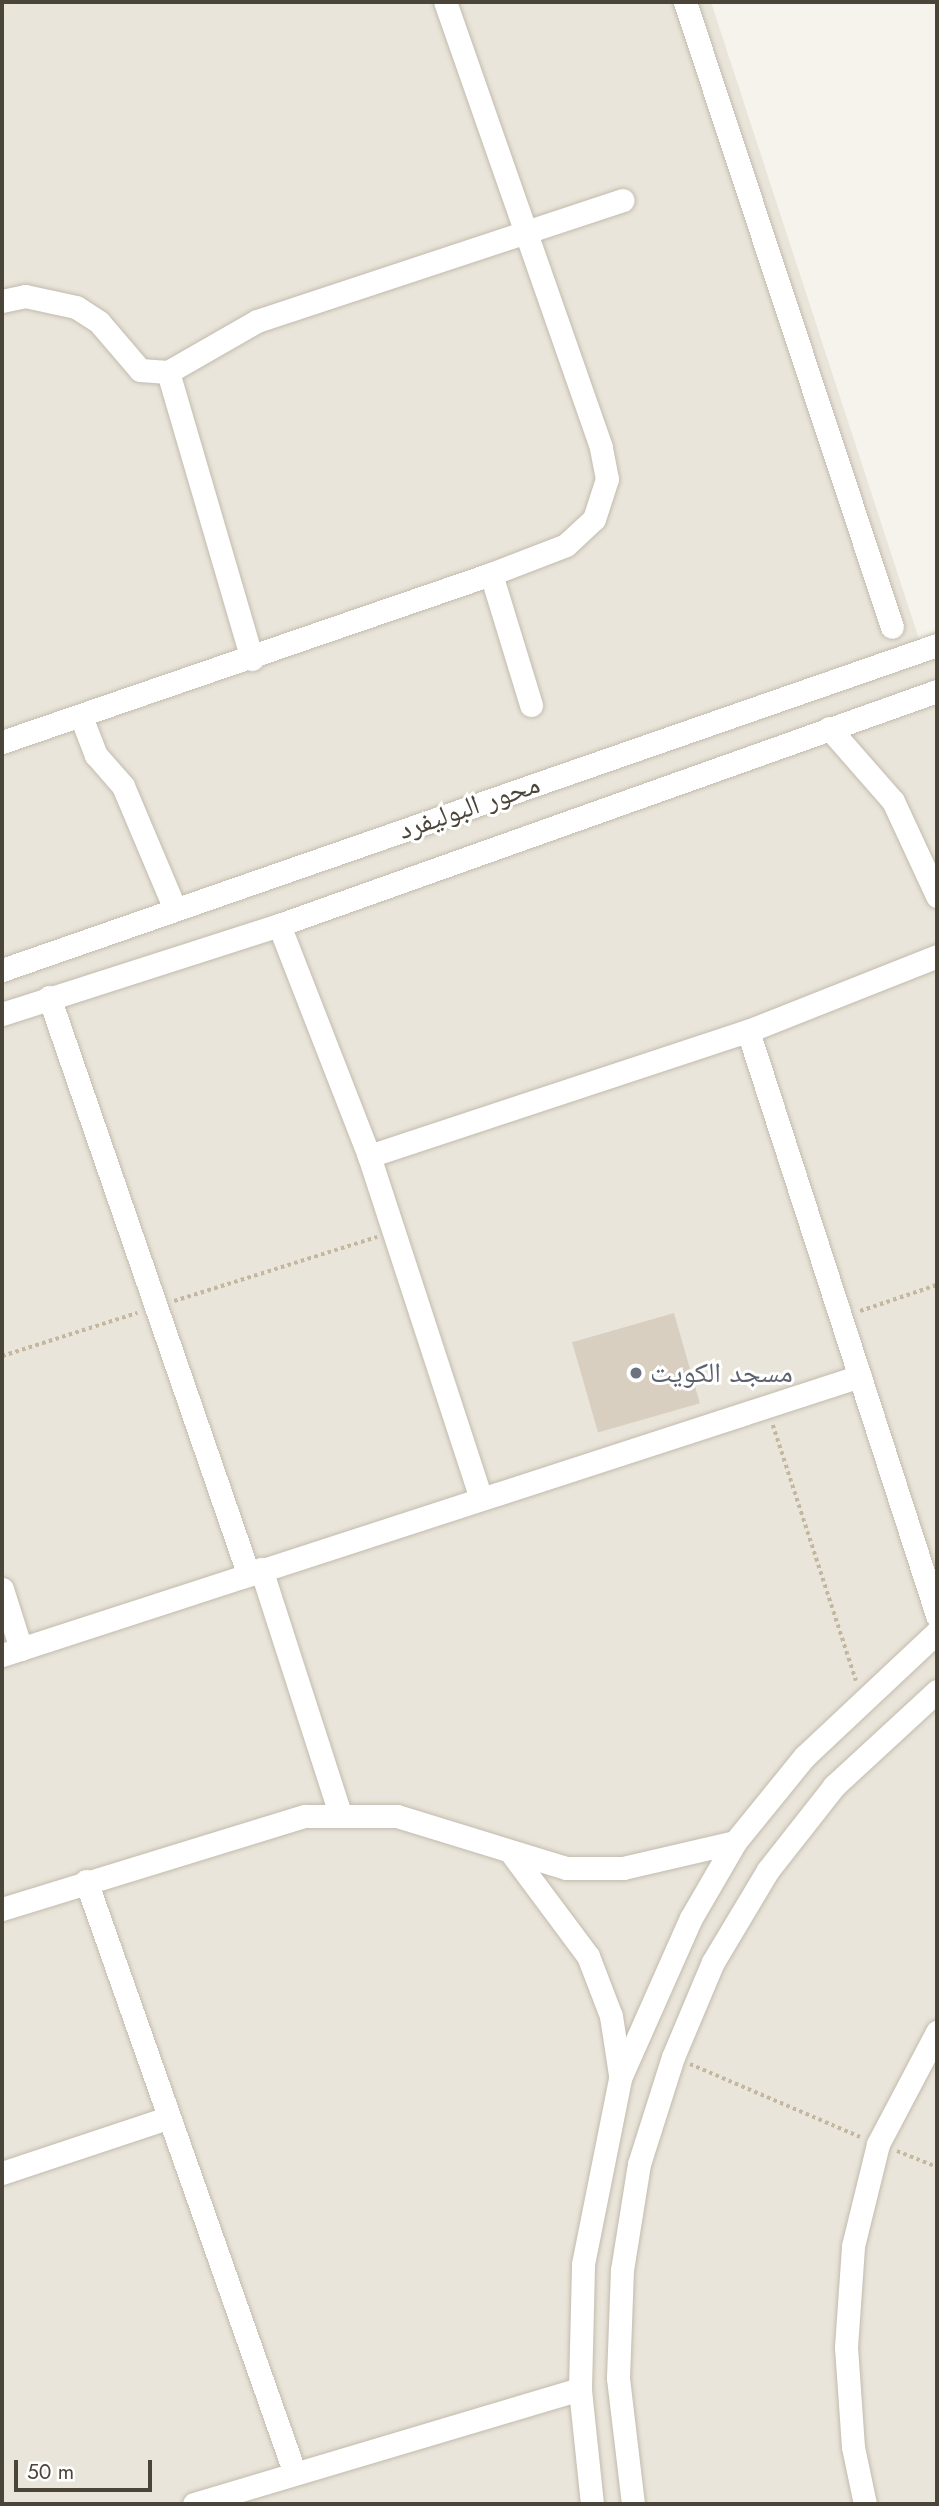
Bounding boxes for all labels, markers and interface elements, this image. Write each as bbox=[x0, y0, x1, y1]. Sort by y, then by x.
street label: محور البوليفرد bbox=[394, 767, 544, 847]
place label: مسجد الكويت bbox=[650, 1356, 793, 1390]
marker: مسجد الكويت bbox=[628, 1365, 644, 1381]
scale bar bbox=[18, 2446, 156, 2490]
text: 50 m bbox=[27, 2457, 74, 2487]

